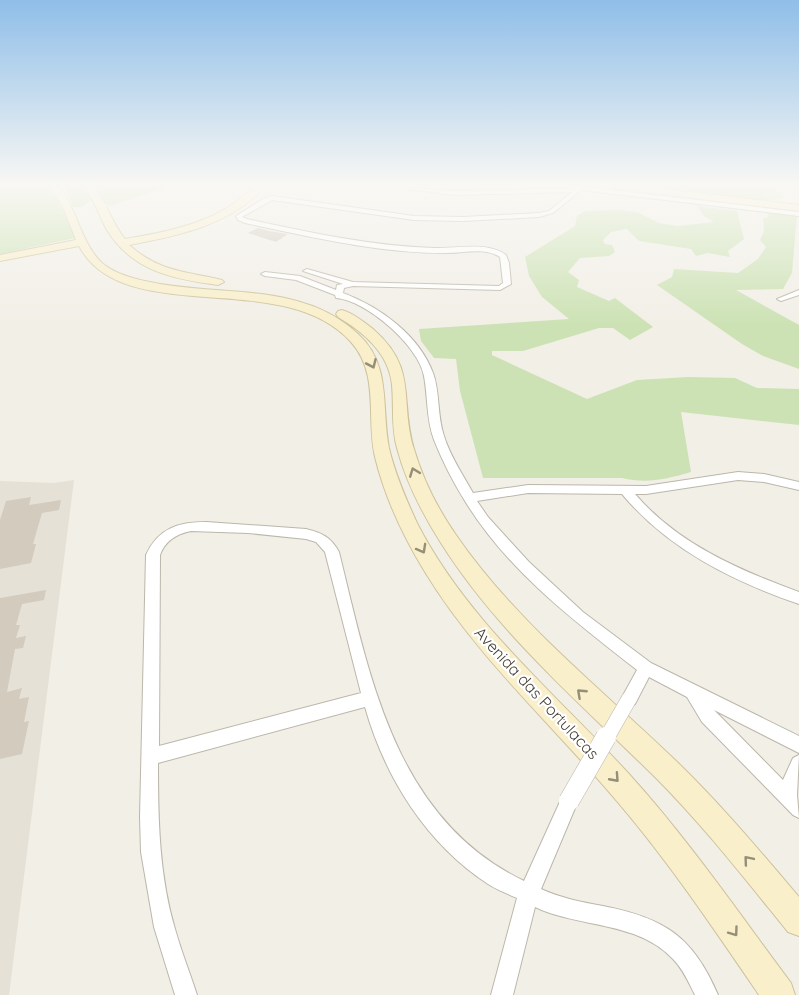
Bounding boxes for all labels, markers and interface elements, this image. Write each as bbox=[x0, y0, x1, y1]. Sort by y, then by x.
one-way arrow bbox=[365, 358, 377, 369]
one-way arrow bbox=[409, 467, 421, 478]
one-way arrow bbox=[415, 543, 426, 553]
street label: Avenida das Portulacas bbox=[470, 623, 604, 763]
one-way arrow bbox=[577, 689, 588, 700]
one-way arrow bbox=[608, 771, 619, 782]
one-way arrow bbox=[745, 856, 756, 867]
one-way arrow bbox=[727, 926, 738, 937]

